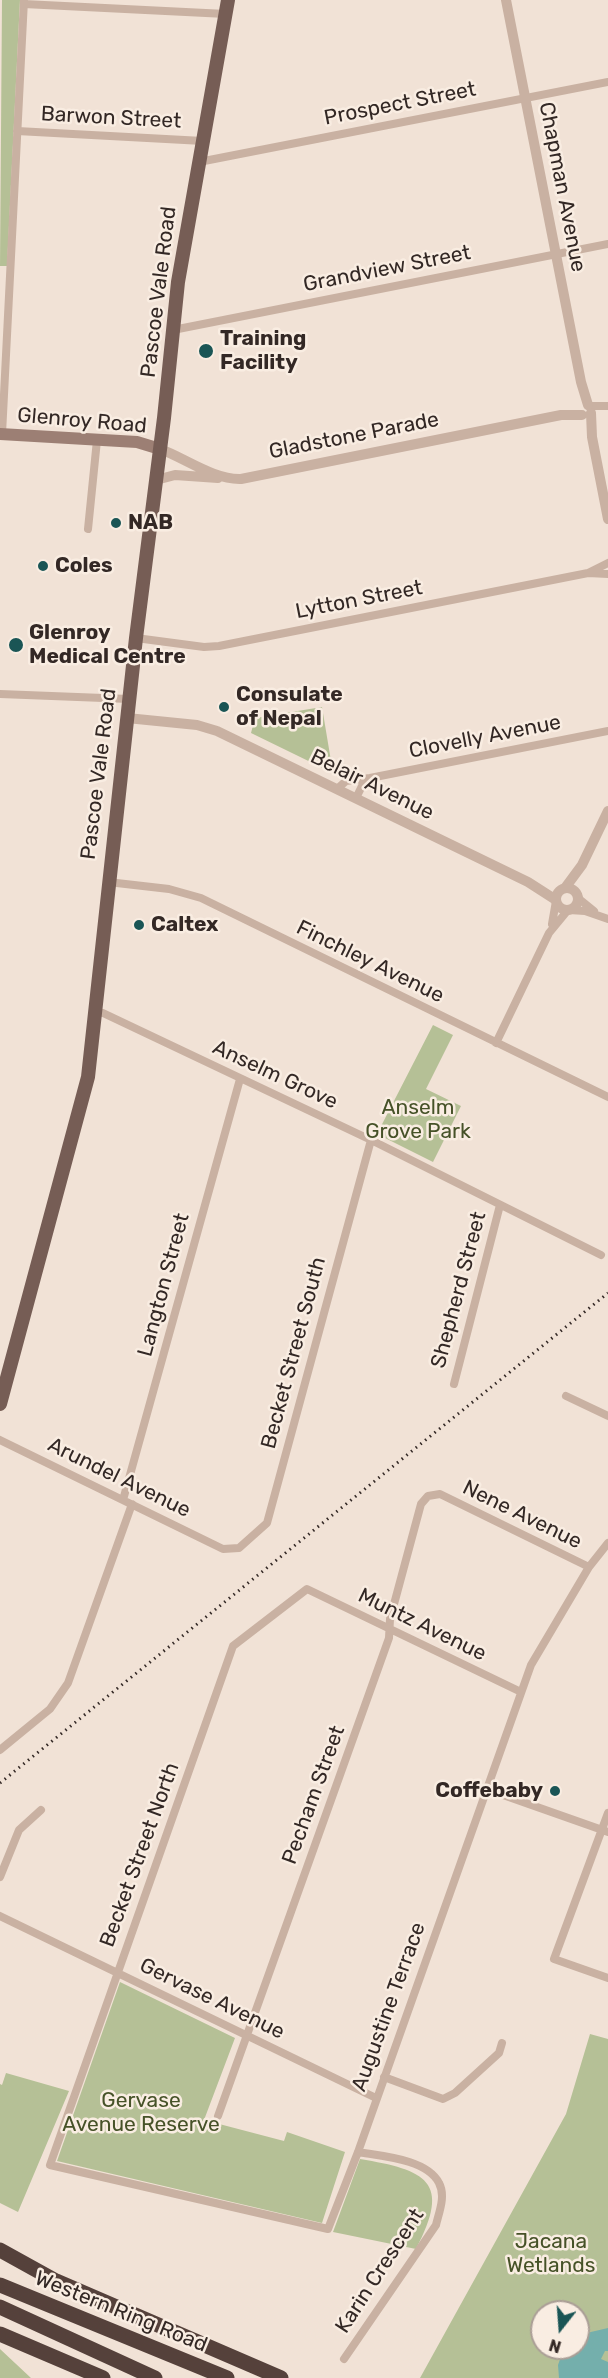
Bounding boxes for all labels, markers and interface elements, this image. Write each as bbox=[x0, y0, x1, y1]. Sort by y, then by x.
street label: Prospect Street bbox=[322, 77, 478, 131]
street label: Chapman Avenue bbox=[533, 100, 591, 274]
street label: Barwon Street bbox=[40, 102, 182, 134]
street label: Pascoe Vale Road bbox=[136, 205, 182, 379]
street label: Grandview Street bbox=[301, 240, 473, 298]
place label: Training Facility bbox=[220, 326, 306, 376]
marker: Training Facility bbox=[197, 342, 215, 360]
street label: Glenroy Road bbox=[16, 403, 148, 439]
street label: Gladstone Parade bbox=[267, 407, 441, 465]
place label: NAB bbox=[128, 510, 173, 536]
marker: NAB bbox=[109, 516, 123, 530]
place label: Coles bbox=[55, 553, 113, 579]
marker: Coles bbox=[36, 559, 50, 573]
street label: Lytton Street bbox=[294, 575, 424, 625]
place label: Glenroy Medical Centre bbox=[29, 620, 186, 670]
marker: Glenroy Medical Centre bbox=[7, 636, 25, 654]
place label: Consulate of Nepal bbox=[236, 682, 343, 732]
street label: Pascoe Vale Road bbox=[76, 687, 122, 861]
marker: Consulate of Nepal bbox=[217, 700, 231, 714]
street label: Clovelly Avenue bbox=[407, 710, 563, 764]
street label: Belair Avenue bbox=[306, 744, 438, 826]
place label: Caltex bbox=[151, 912, 218, 938]
street label: Finchley Avenue bbox=[292, 915, 448, 1009]
marker: Caltex bbox=[132, 918, 146, 932]
street label: Anselm Grove bbox=[209, 1035, 341, 1115]
park label: Anselm Grove Park bbox=[365, 1095, 471, 1145]
street label: Shepherd Street bbox=[426, 1209, 492, 1371]
street label: Langton Street bbox=[133, 1210, 195, 1360]
street label: Becket Street South bbox=[256, 1254, 332, 1452]
street label: Arundel Avenue bbox=[44, 1433, 194, 1523]
street label: Nene Avenue bbox=[458, 1475, 586, 1555]
street label: Muntz Avenue bbox=[354, 1583, 490, 1667]
street label: Pecham Street bbox=[277, 1722, 351, 1868]
street label: Becket Street North bbox=[95, 1759, 185, 1951]
place label: Coffebaby bbox=[435, 1778, 543, 1804]
marker: Coffebaby bbox=[548, 1784, 562, 1798]
street label: Augustine Terrace bbox=[347, 1919, 431, 2095]
street label: Gervase Avenue bbox=[135, 1953, 289, 2045]
park label: Gervase Avenue Reserve bbox=[62, 2088, 220, 2138]
street label: Karin Crescent bbox=[330, 2204, 430, 2338]
park label: Jacana Wetlands bbox=[507, 2229, 595, 2279]
street label: Western Ring Road bbox=[31, 2266, 211, 2358]
north arrow bbox=[530, 2300, 590, 2360]
text: N bbox=[547, 2335, 563, 2357]

